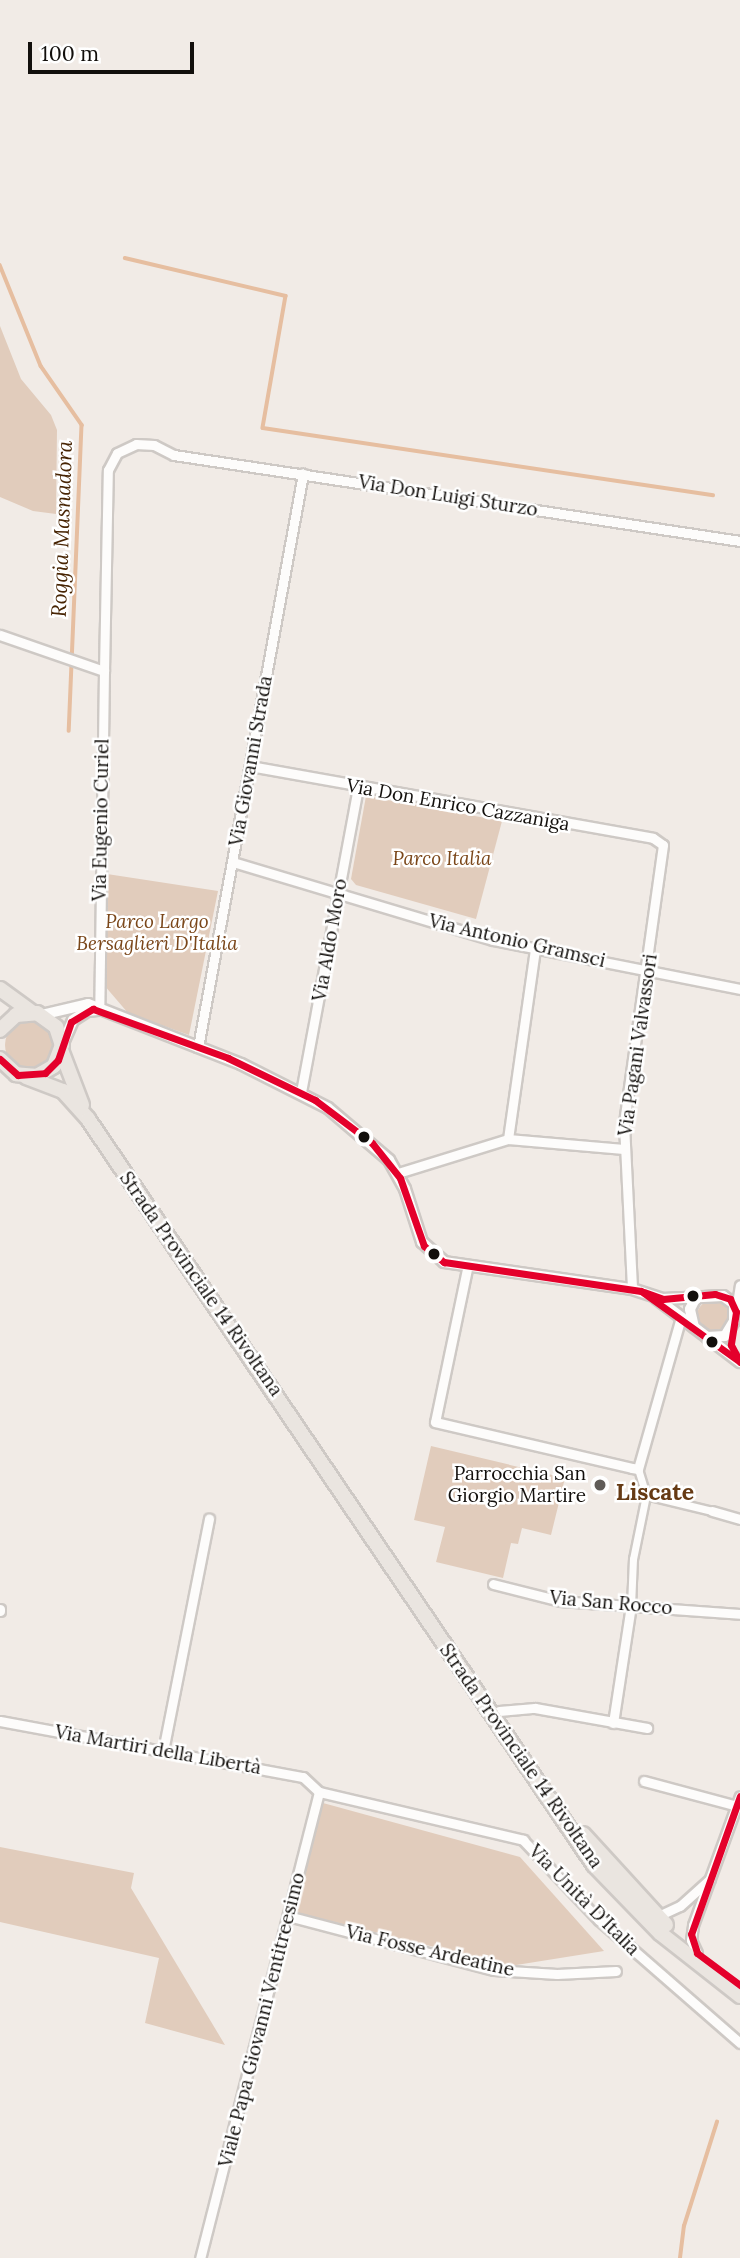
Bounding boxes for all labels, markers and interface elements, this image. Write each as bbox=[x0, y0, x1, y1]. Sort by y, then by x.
scale bar bbox=[32, 28, 198, 72]
text: 100 m bbox=[41, 40, 99, 67]
water label: Roggia Masnadora bbox=[46, 440, 78, 618]
street label: Via Don Luigi Sturzo bbox=[357, 471, 539, 521]
street label: Via Giovanni Strada bbox=[225, 674, 277, 848]
street label: Via Eugenio Curiel bbox=[88, 739, 114, 901]
street label: Via Don Enrico Cazzaniga bbox=[344, 774, 572, 836]
park label: Parco Italia bbox=[392, 848, 492, 870]
street label: Via Aldo Moro bbox=[308, 877, 352, 1003]
street label: Via Antonio Gramsci bbox=[426, 910, 608, 972]
park label: Parco Largo Bersaglieri D'Italia bbox=[76, 911, 238, 955]
street label: Via Pagani Valvassori bbox=[614, 952, 662, 1138]
unlabelled marker bbox=[357, 1130, 371, 1144]
street label: Strada Provinciale 14 Rivoltana bbox=[115, 1167, 287, 1401]
unlabelled marker bbox=[427, 1247, 441, 1261]
unlabelled marker bbox=[686, 1289, 700, 1303]
unlabelled marker bbox=[705, 1335, 719, 1349]
place label: Parrocchia San Giorgio Martire bbox=[448, 1463, 586, 1507]
marker: Parrocchia San Giorgio Martire bbox=[592, 1477, 608, 1493]
district label: Liscate bbox=[616, 1478, 694, 1506]
street label: Via San Rocco bbox=[549, 1586, 673, 1620]
street label: Strada Provinciale 14 Rivoltana bbox=[435, 1639, 607, 1873]
street label: Via Martiri della Libertà bbox=[53, 1721, 263, 1779]
street label: Via Unità D'Italia bbox=[524, 1840, 644, 1960]
street label: Viale Papa Giovanni Ventitreesimo bbox=[214, 1870, 310, 2170]
street label: Via Fosse Ardeatine bbox=[344, 1921, 516, 1981]

